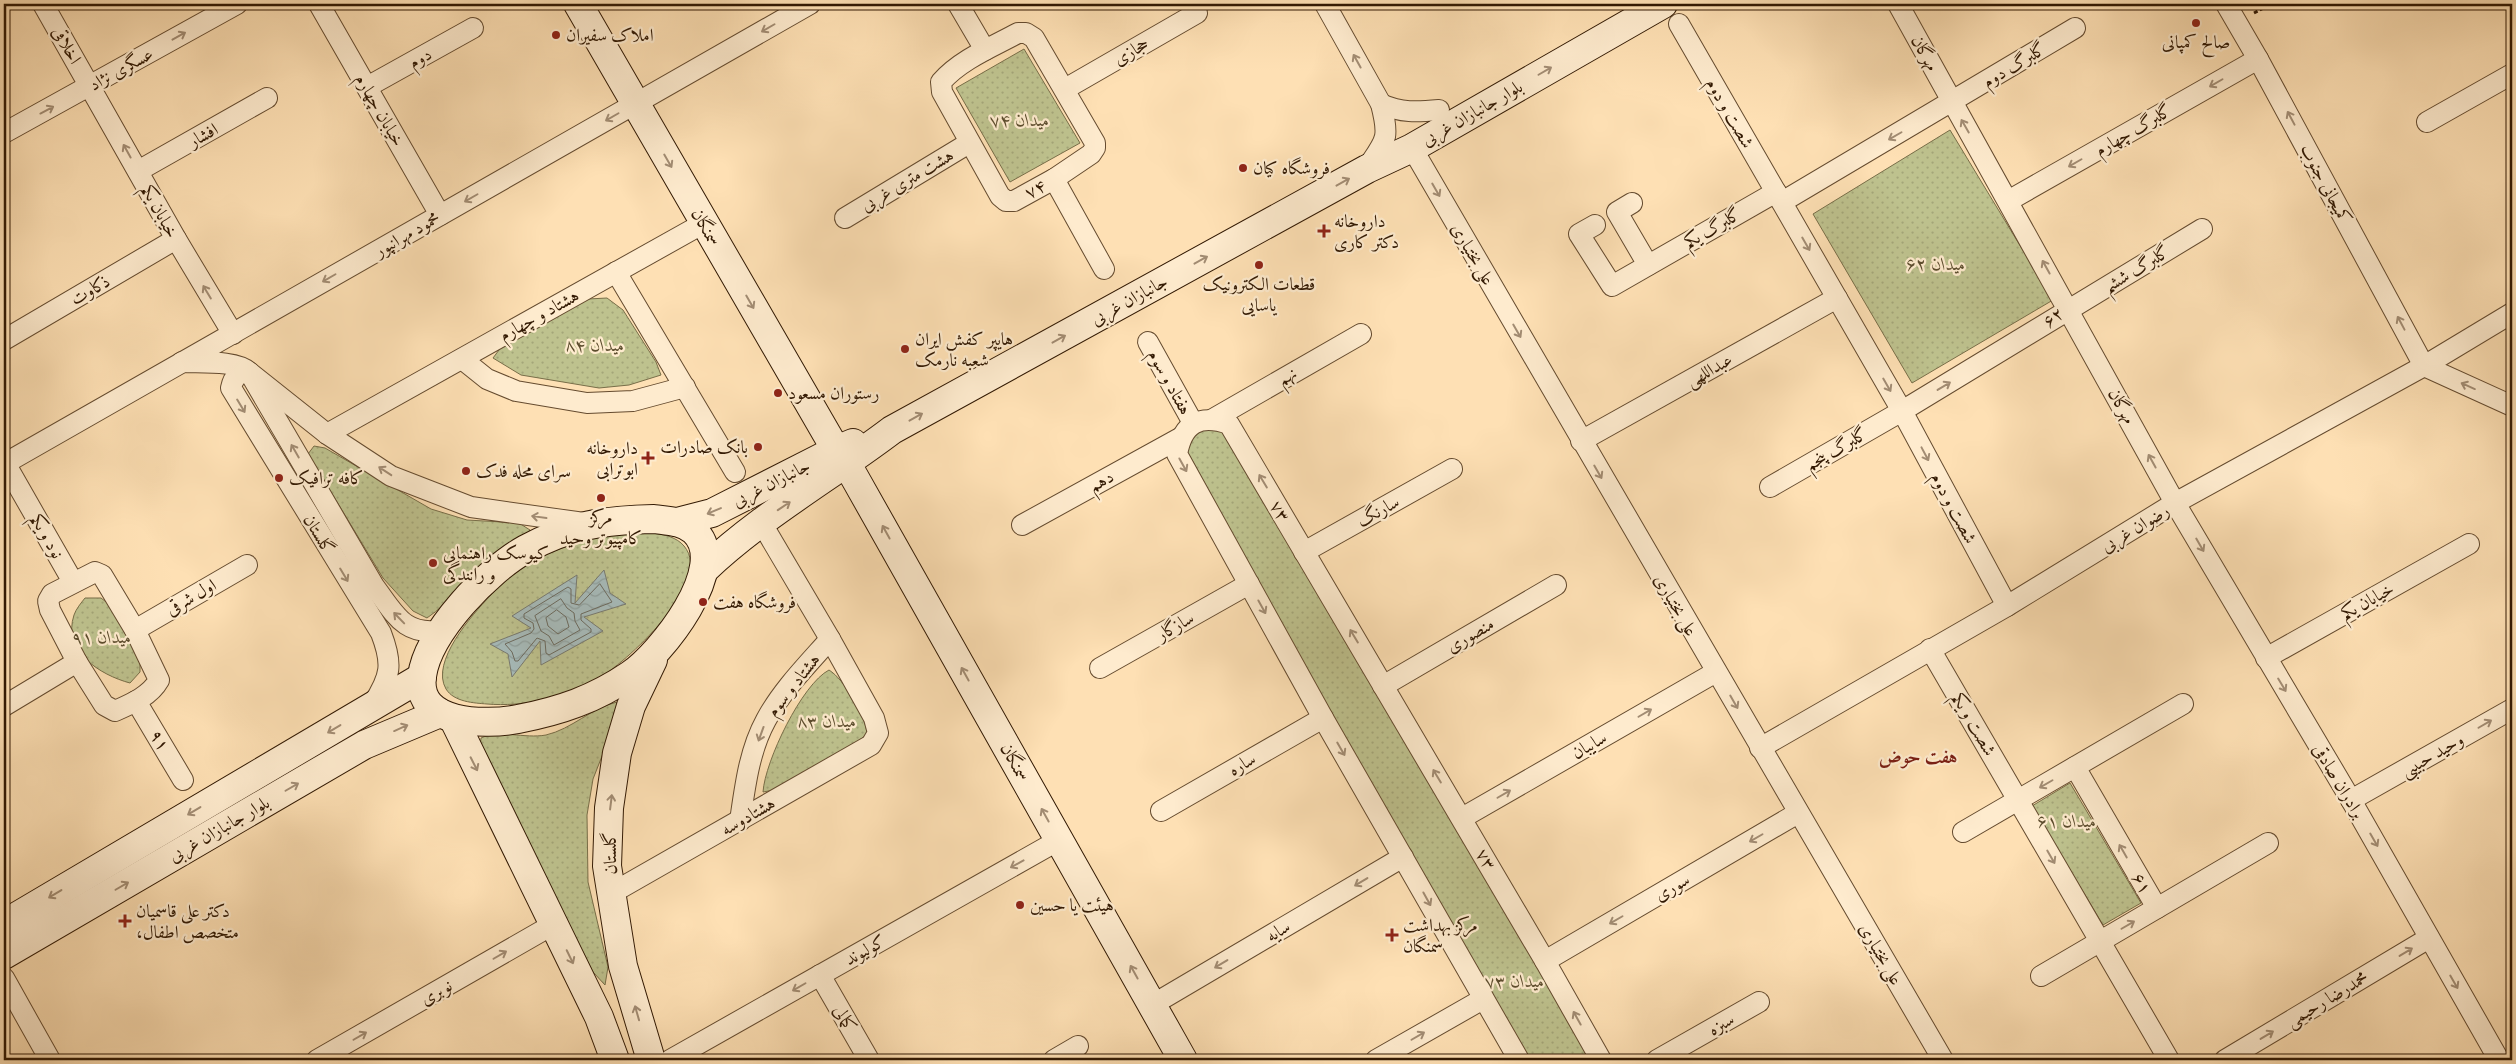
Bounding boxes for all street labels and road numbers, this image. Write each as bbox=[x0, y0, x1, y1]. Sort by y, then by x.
street label: اخلاقی bbox=[47, 22, 87, 68]
street label: مهرگان bbox=[1905, 31, 1944, 75]
street label: حجازی bbox=[1109, 32, 1153, 70]
street label: گلبرگ دوم bbox=[1978, 37, 2052, 97]
street label: عسگری نژاد bbox=[85, 42, 157, 96]
street label: دوم bbox=[404, 43, 438, 78]
street label: خیابان چهارم bbox=[346, 70, 410, 153]
street label: شصت و دوم bbox=[1697, 74, 1759, 155]
street label: بلوار جانبازان غربی bbox=[1418, 75, 1527, 153]
street label: گلبرگ چهارم bbox=[2091, 99, 2178, 165]
street label: افشار bbox=[182, 118, 222, 153]
street label: کمیجانی جنوب bbox=[2296, 140, 2356, 228]
street label: هشت متری غربی bbox=[857, 144, 959, 218]
street label: ۷۴ bbox=[1020, 174, 1050, 204]
street label: خیابان یکم bbox=[131, 180, 184, 245]
street label: گلبرگ یکم bbox=[1679, 203, 1748, 258]
street label: سمنگان bbox=[686, 204, 726, 250]
street label: محمود مهرانپور bbox=[368, 206, 444, 263]
street label: علی بختیاری bbox=[1445, 219, 1500, 290]
street label: گلبرگ ششم bbox=[2099, 241, 2177, 303]
street label: ذکاوت bbox=[66, 270, 114, 310]
street label: جانبازان غربی bbox=[1087, 270, 1172, 332]
street label: هشتاد و چهارم bbox=[495, 284, 585, 350]
street label: ۶۲ bbox=[2038, 302, 2068, 332]
street label: هفتاد و سوم bbox=[1139, 346, 1197, 421]
street label: عبداللهی bbox=[1682, 348, 1737, 393]
street label: نهم bbox=[1273, 362, 1304, 395]
street label: مهرگان bbox=[2102, 384, 2141, 428]
street label: گلبرگ پنجم bbox=[1801, 422, 1874, 481]
street label: جانبازان غربی bbox=[728, 454, 814, 514]
street label: دهم bbox=[1084, 465, 1120, 502]
street label: شصت و دوم bbox=[1922, 469, 1982, 550]
street label: سارنگ bbox=[1352, 490, 1403, 532]
street label: ۷۳ bbox=[1265, 496, 1295, 526]
street label: رضوان غربی bbox=[2097, 499, 2174, 559]
street label: نود و یکم bbox=[20, 509, 69, 566]
street label: گلستان bbox=[298, 510, 340, 558]
street label: علی بختیاری bbox=[1648, 570, 1703, 641]
street label: اول شرقی bbox=[162, 574, 221, 621]
street label: خیابان یکم bbox=[2336, 577, 2401, 630]
street label: سازگار bbox=[1150, 606, 1198, 647]
street label: منصوری bbox=[1442, 613, 1498, 657]
street label: هشتاد و سوم bbox=[761, 649, 829, 724]
street label: شصت و یکم bbox=[1942, 688, 2001, 763]
street label: ۹۱ bbox=[145, 725, 175, 755]
street label: سایبان bbox=[1567, 726, 1611, 765]
street label: وحید حبیبی bbox=[2396, 728, 2470, 785]
street label: سمنگان bbox=[996, 739, 1035, 785]
street label: برادران صادقی bbox=[2308, 740, 2370, 822]
street label: ساره bbox=[1224, 747, 1260, 781]
street label: بلوار جانبازان غربی bbox=[165, 791, 274, 869]
street label: هشتادوسه bbox=[717, 792, 779, 840]
street label: گلستان bbox=[599, 831, 621, 875]
street label: ۷۳ bbox=[1471, 844, 1501, 874]
street label: سوری bbox=[1650, 868, 1694, 906]
street label: ۶۱ bbox=[2127, 868, 2157, 898]
street label: سایه bbox=[1262, 915, 1294, 947]
street label: علی بختیاری bbox=[1853, 919, 1908, 990]
street label: کولیوند bbox=[841, 930, 889, 970]
street label: محمدرضا رحیمی bbox=[2282, 966, 2372, 1033]
street label: نوبری bbox=[416, 974, 456, 1010]
street label: کمالی bbox=[829, 1001, 861, 1035]
street label: سبزه bbox=[1704, 1008, 1738, 1040]

